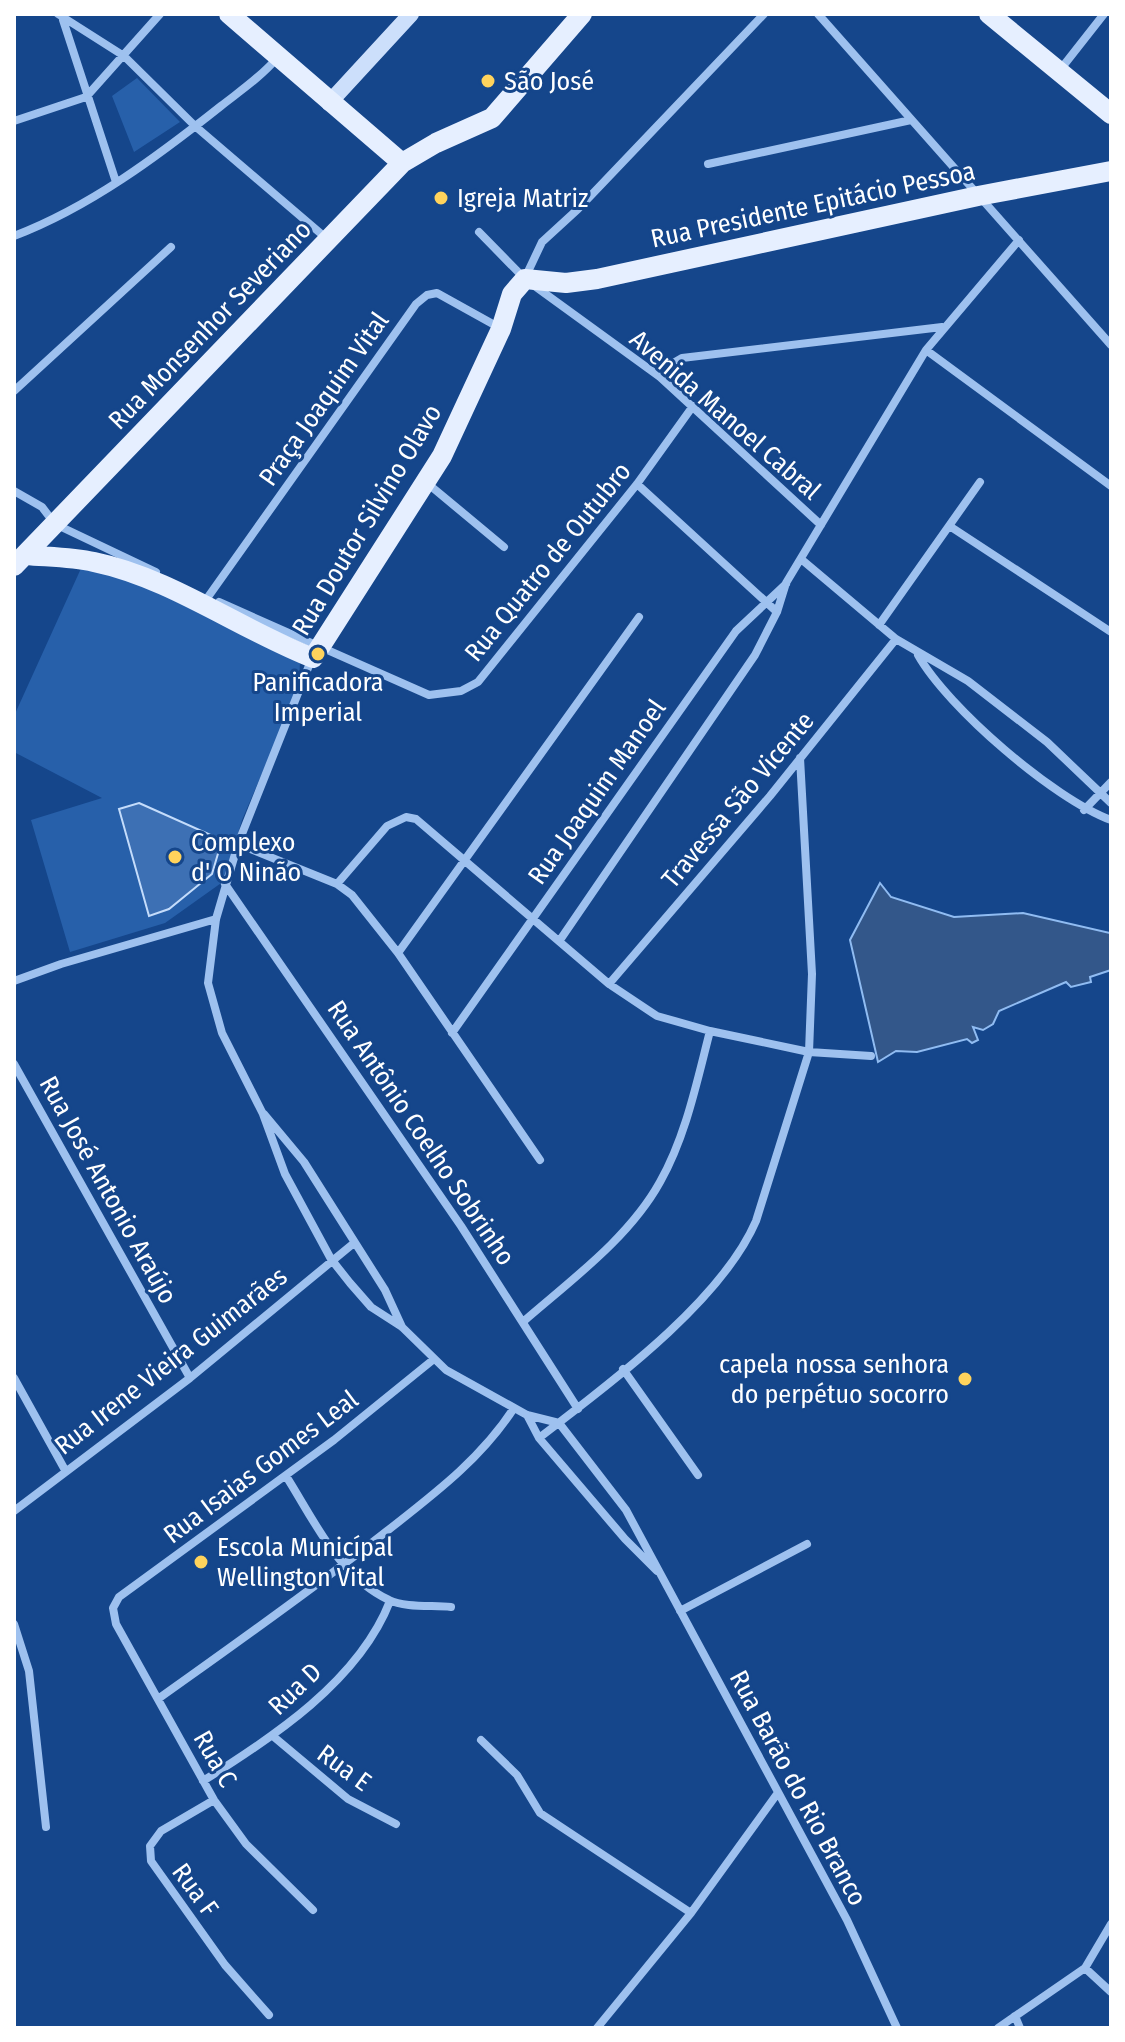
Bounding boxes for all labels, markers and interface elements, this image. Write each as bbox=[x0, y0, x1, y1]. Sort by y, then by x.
place label: São José bbox=[504, 66, 594, 97]
marker: São José bbox=[479, 72, 497, 90]
street label: Rua Presidente Epitácio Pessoa bbox=[648, 155, 978, 255]
place label: Igreja Matriz bbox=[457, 183, 588, 214]
marker: Igreja Matriz bbox=[432, 189, 450, 207]
street label: Rua Monsenhor Severiano bbox=[102, 214, 318, 436]
street label: Praça Joaquim Vital bbox=[253, 306, 395, 492]
street label: Avenida Manoel Cabral bbox=[623, 324, 827, 506]
street label: Rua Doutor Silvino Olavo bbox=[286, 399, 448, 641]
street label: Rua Quatro de Outubro bbox=[458, 456, 638, 668]
marker: Panificadora Imperial bbox=[309, 645, 327, 663]
place label: Panificadora Imperial bbox=[252, 667, 384, 728]
street label: Rua Joaquim Manoel bbox=[522, 694, 672, 890]
street label: Travessa São Vicente bbox=[655, 706, 821, 894]
place label: Complexo d' O Ninão bbox=[191, 827, 301, 888]
marker: Complexo d' O Ninão bbox=[166, 848, 184, 866]
street label: Rua Antônio Coelho Sobrinho bbox=[321, 995, 521, 1271]
street label: Rua José Antonio Araújo bbox=[33, 1071, 183, 1309]
street label: Rua Irene Vieira Guimarães bbox=[49, 1261, 293, 1461]
place label: capela nossa senhora do perpétuo socorro bbox=[719, 1349, 949, 1410]
marker: capela nossa senhora do perpétuo socorro bbox=[956, 1370, 974, 1388]
street label: Rua Isaias Gomes Leal bbox=[158, 1384, 364, 1550]
place label: Escola Municípal Wellington Vital bbox=[217, 1532, 393, 1593]
marker: Escola Municípal Wellington Vital bbox=[192, 1553, 210, 1571]
street label: Rua D bbox=[262, 1656, 328, 1722]
street label: Rua Barão do Rio Branco bbox=[723, 1665, 873, 1911]
street label: Rua C bbox=[187, 1725, 243, 1793]
street label: Rua E bbox=[311, 1738, 377, 1798]
street label: Rua F bbox=[165, 1857, 225, 1923]

